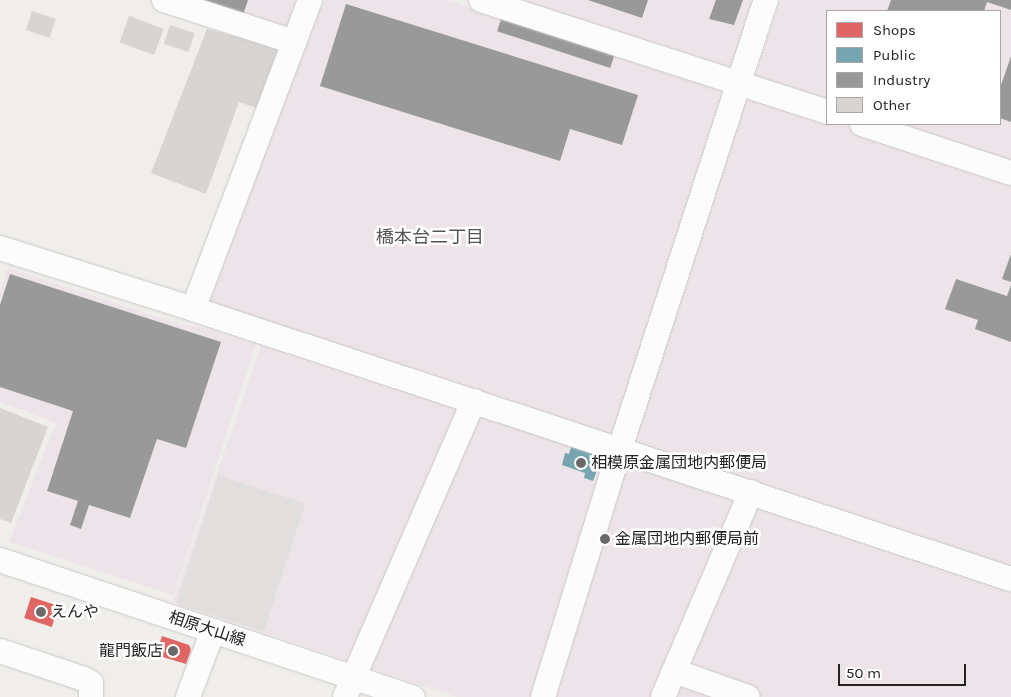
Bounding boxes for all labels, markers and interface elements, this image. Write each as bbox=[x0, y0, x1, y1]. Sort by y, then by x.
legend bbox=[826, 10, 1001, 125]
text: Shops bbox=[873, 21, 916, 39]
text: Public bbox=[873, 46, 916, 64]
text: Industry bbox=[873, 71, 930, 89]
text: Other bbox=[873, 96, 911, 114]
district label: 橋本台二丁目 bbox=[376, 226, 484, 248]
place label: 相模原金属団地内郵便局 bbox=[591, 453, 767, 473]
marker: 相模原金属団地内郵便局 bbox=[575, 457, 587, 469]
place label: 金属団地内郵便局前 bbox=[615, 529, 759, 549]
marker: 金属団地内郵便局前 bbox=[599, 533, 611, 545]
place label: えんや bbox=[51, 602, 99, 622]
marker: えんや bbox=[35, 606, 47, 618]
street label: 相原大山線 bbox=[166, 608, 248, 650]
place label: 龍門飯店 bbox=[99, 641, 163, 661]
marker: 龍門飯店 bbox=[167, 645, 179, 657]
scale bar bbox=[841, 654, 968, 686]
text: 50 m bbox=[846, 664, 881, 682]

